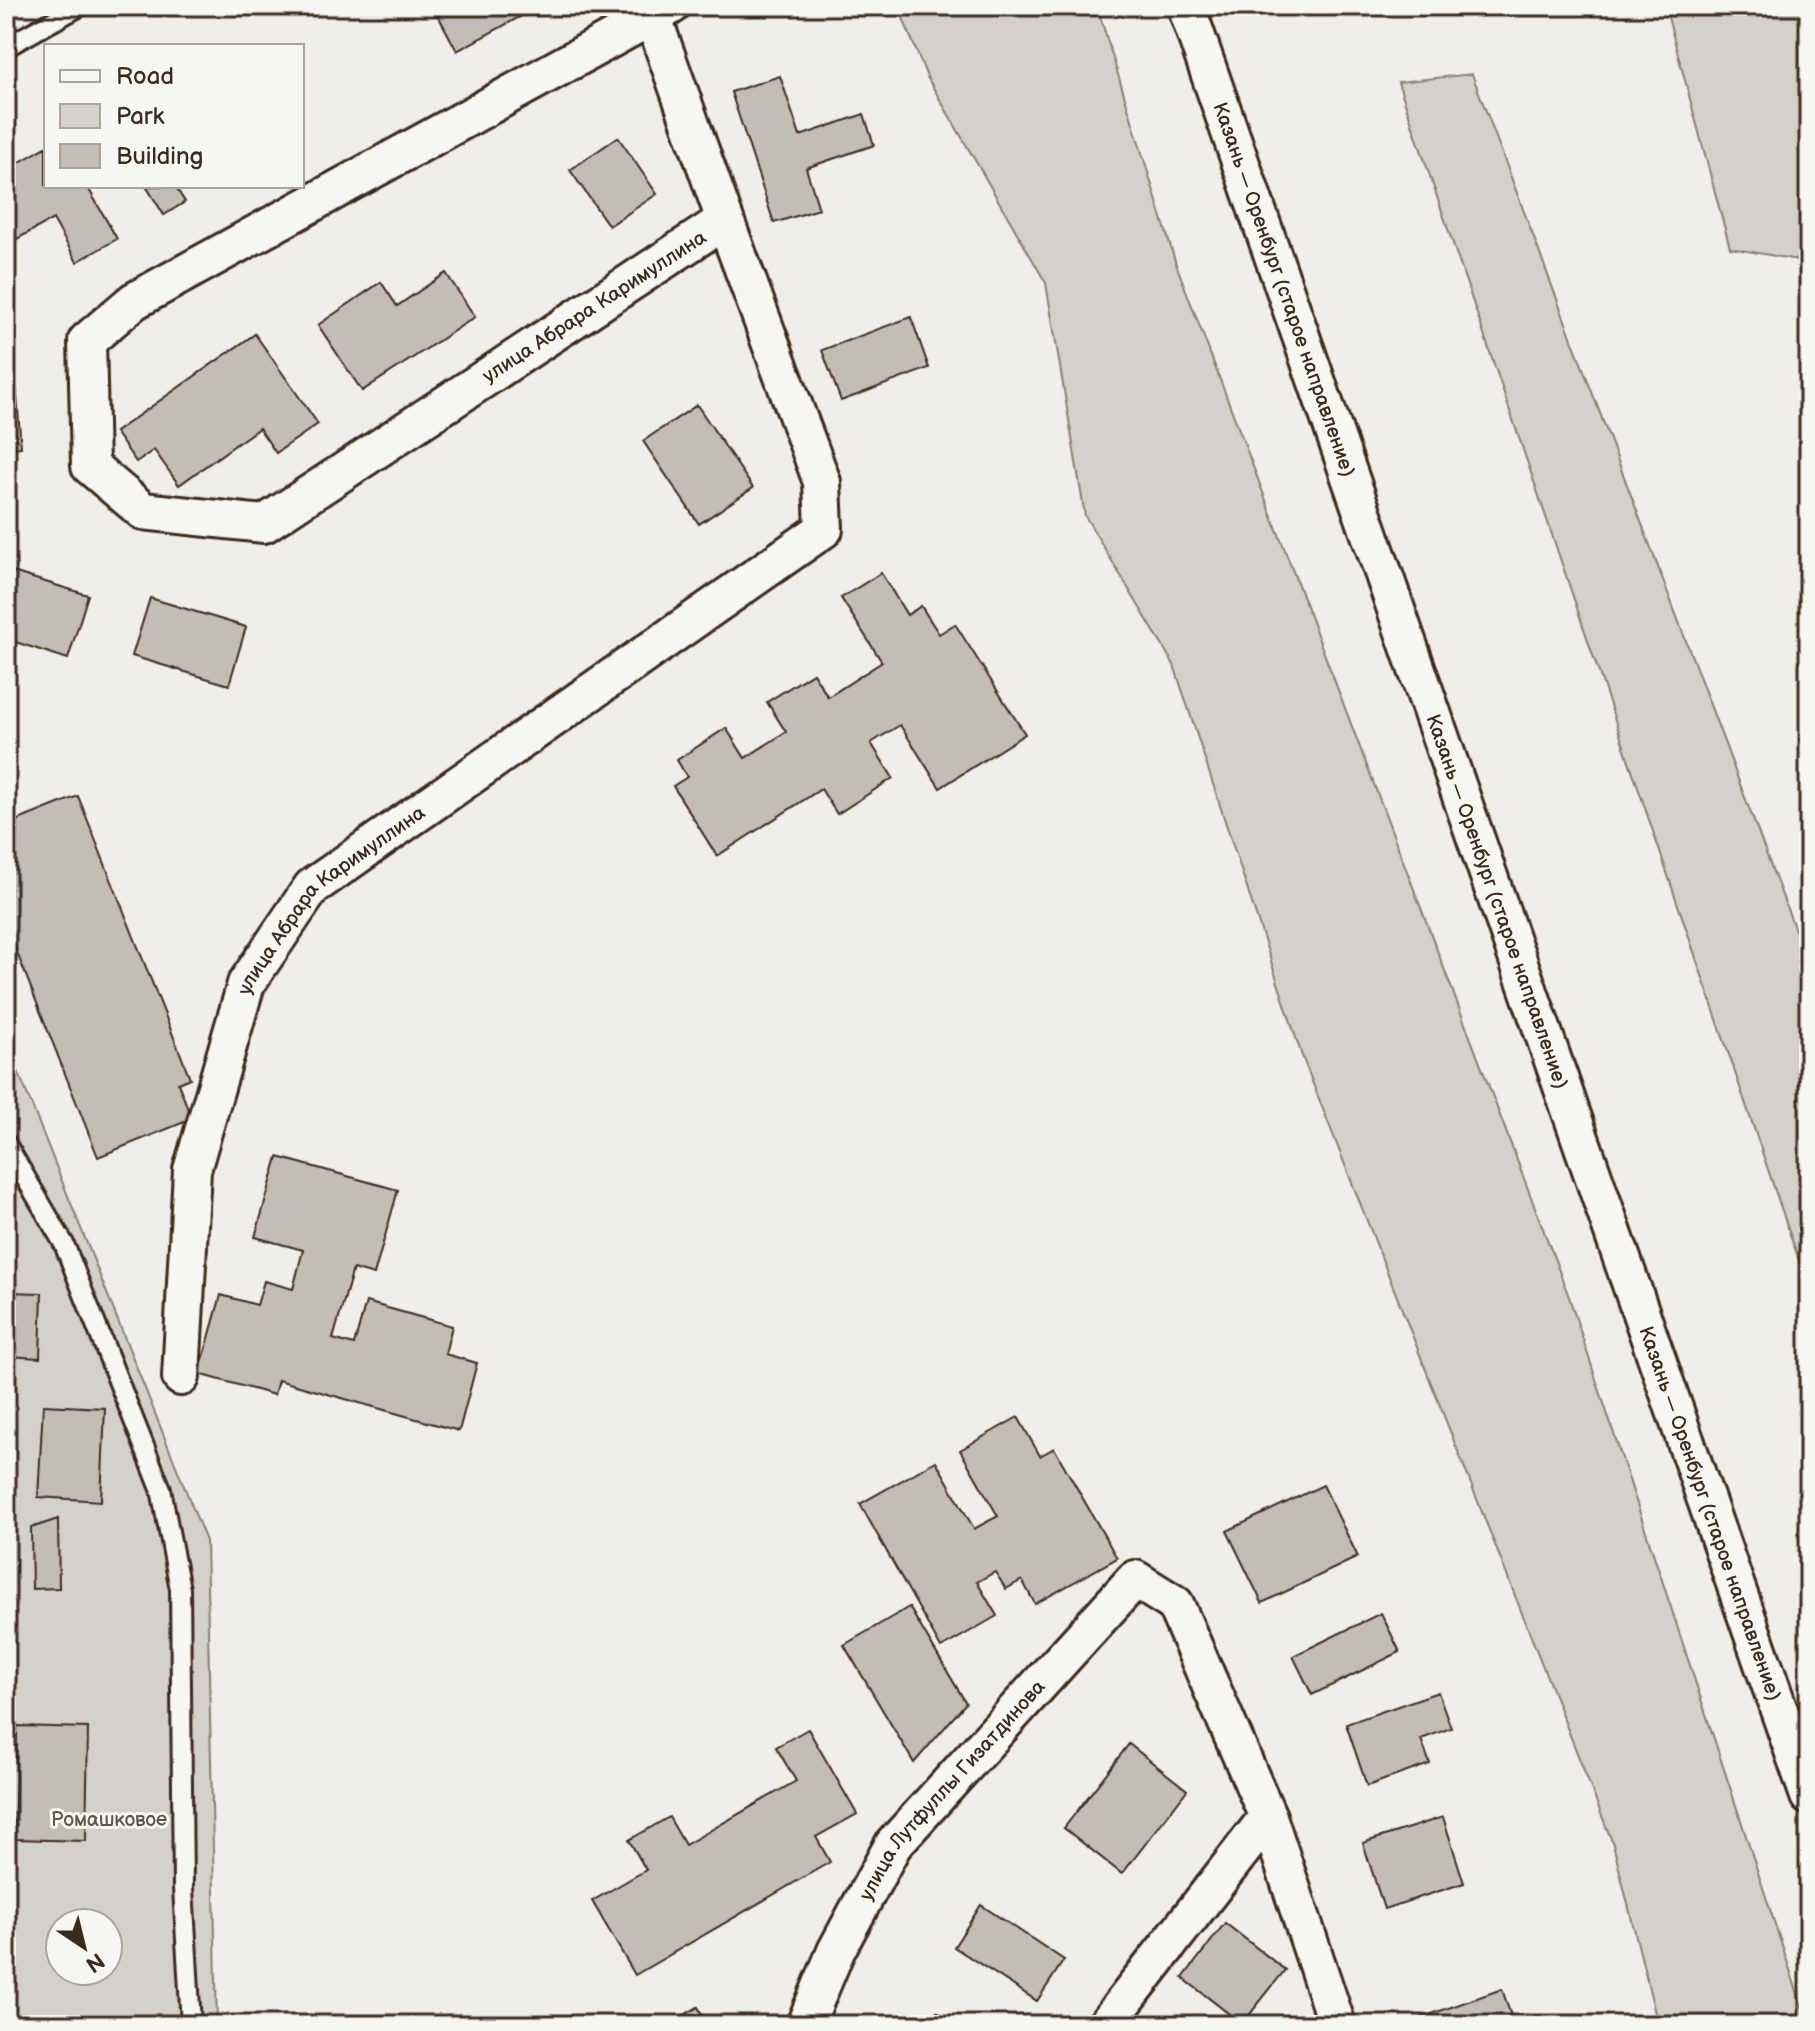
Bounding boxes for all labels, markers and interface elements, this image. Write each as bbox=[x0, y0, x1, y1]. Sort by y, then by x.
legend bbox=[44, 44, 304, 188]
text: Road bbox=[116, 62, 174, 91]
street label: Казань — Оренбург (старое направление) bbox=[1207, 99, 1360, 480]
text: Park bbox=[116, 102, 164, 131]
text: Building bbox=[116, 142, 203, 171]
street label: улица Абрара Каримуллина bbox=[478, 225, 711, 388]
street label: Казань — Оренбург (старое направление) bbox=[1420, 711, 1573, 1092]
street label: улица Абрара Каримуллина bbox=[233, 801, 430, 997]
street label: Казань — Оренбург (старое направление) bbox=[1633, 1323, 1786, 1704]
street label: улица Лутфуллы Гизатдинова bbox=[854, 1675, 1051, 1905]
park label: Ромашковое bbox=[51, 1808, 167, 1832]
north arrow bbox=[44, 1907, 124, 1987]
text: N bbox=[80, 1946, 109, 1978]

